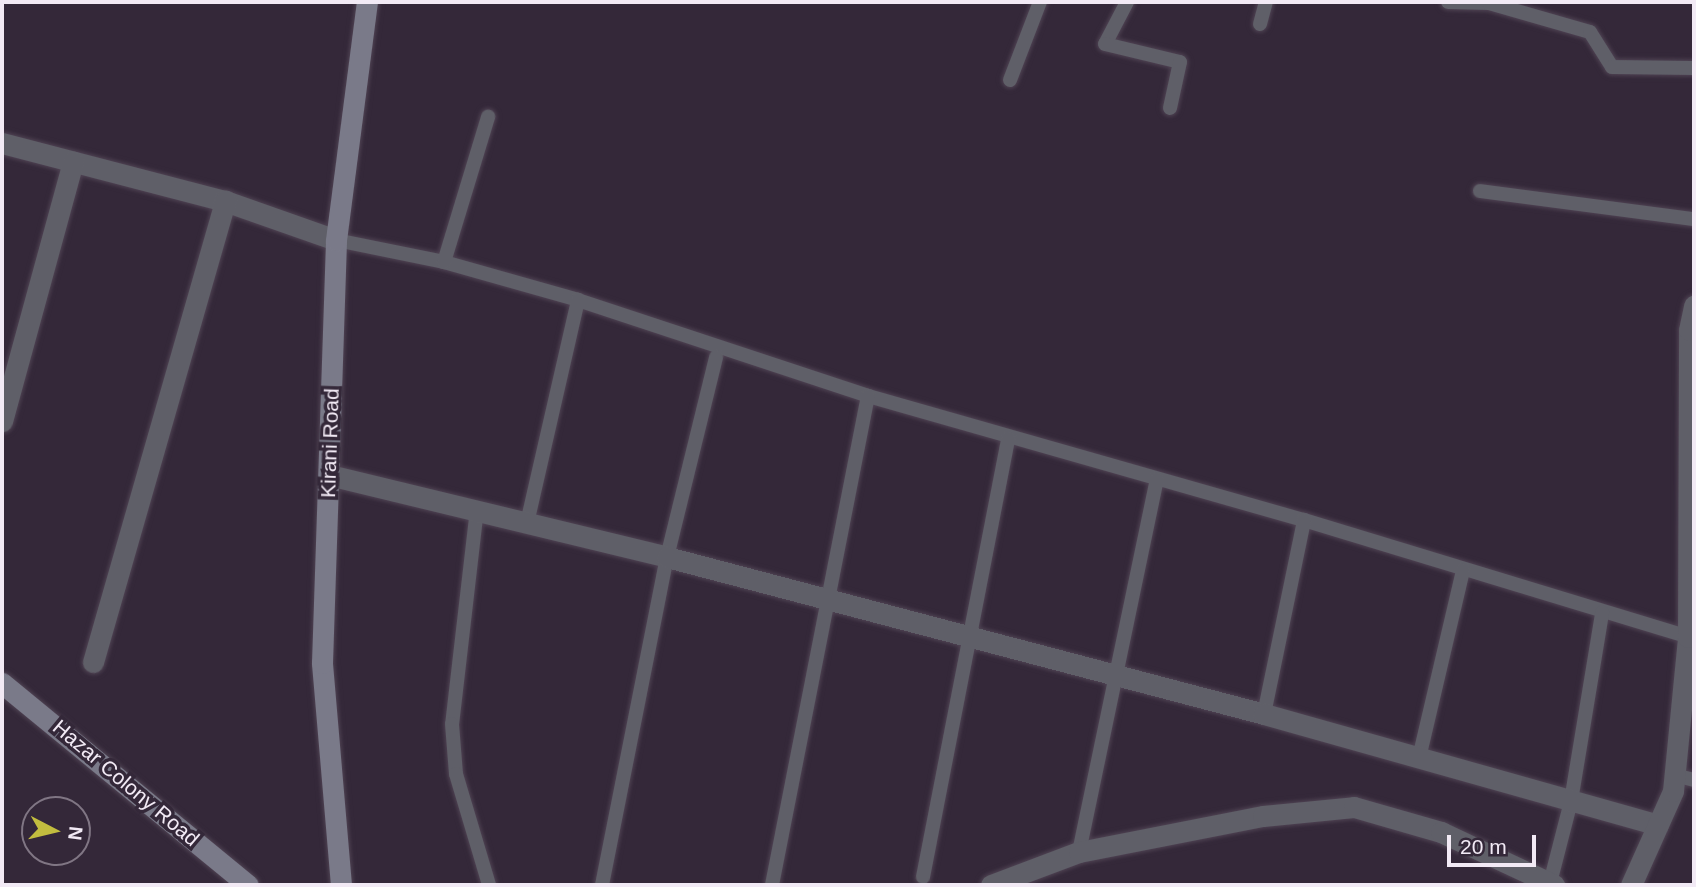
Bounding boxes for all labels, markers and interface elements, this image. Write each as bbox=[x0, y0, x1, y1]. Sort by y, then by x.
street label: Kirani Road bbox=[315, 388, 345, 498]
street label: Hazar Colony Road bbox=[48, 714, 204, 852]
north arrow bbox=[21, 796, 91, 866]
scale bar bbox=[1451, 820, 1540, 864]
text: N bbox=[64, 825, 87, 841]
text: 20 m bbox=[1460, 835, 1507, 858]

